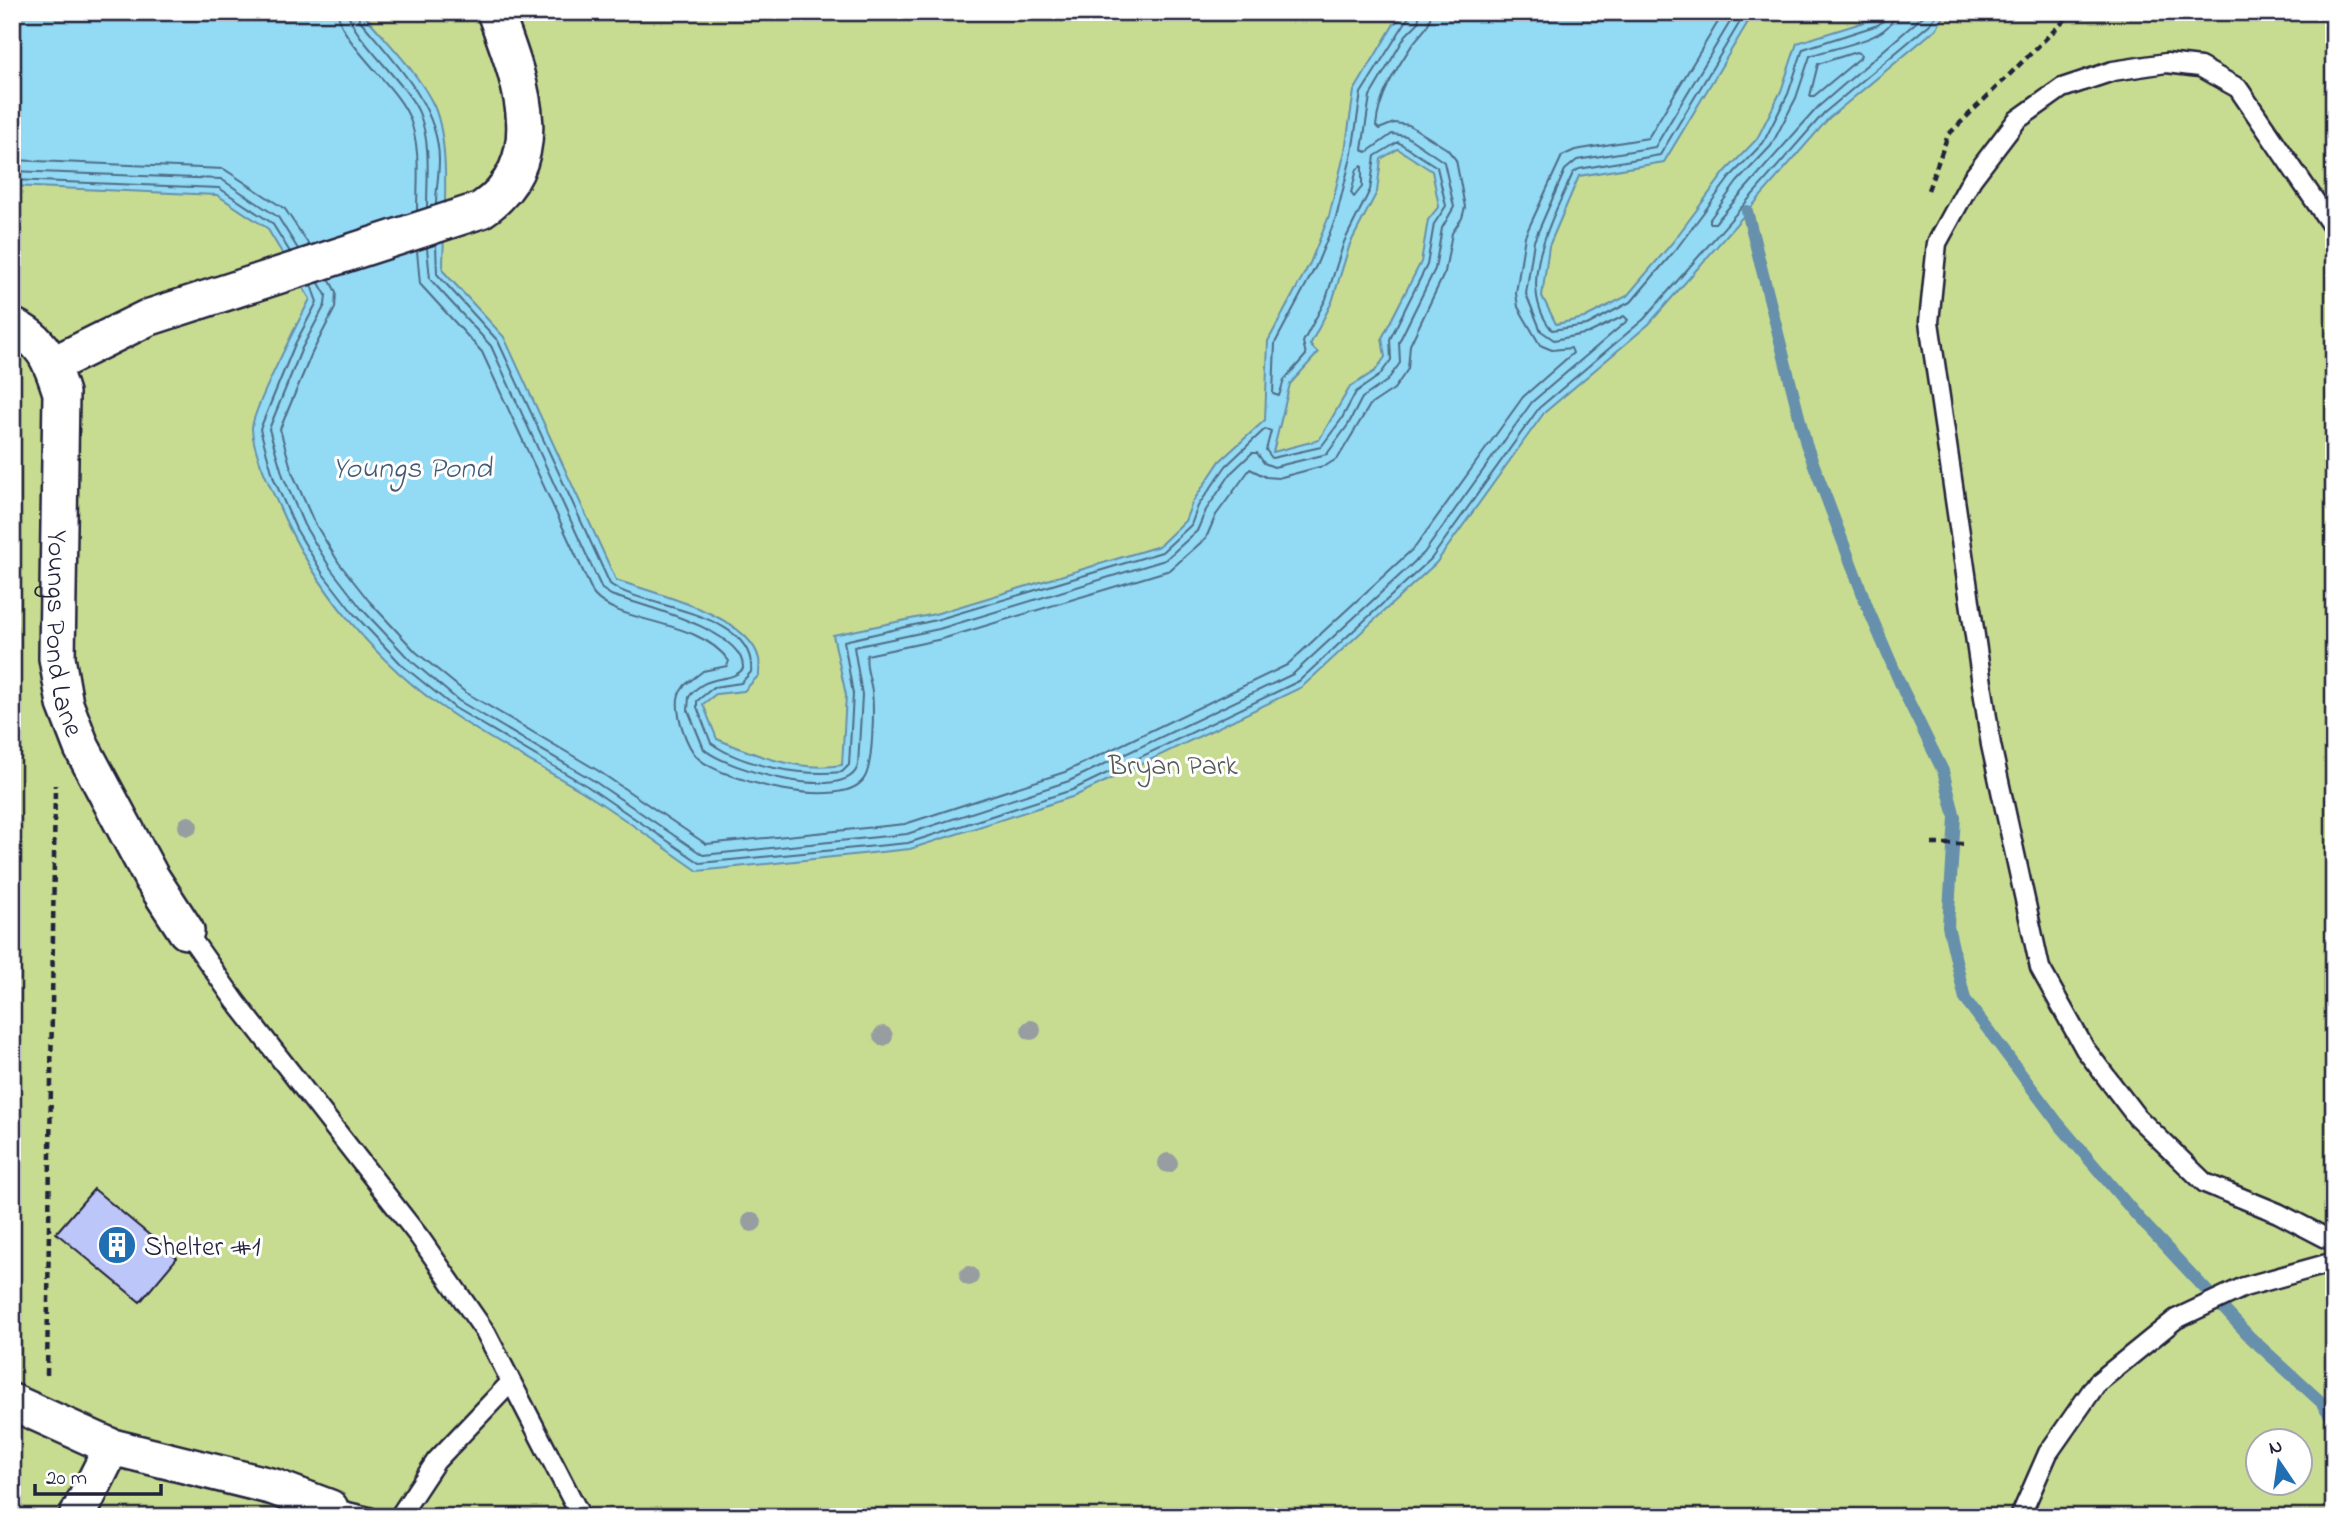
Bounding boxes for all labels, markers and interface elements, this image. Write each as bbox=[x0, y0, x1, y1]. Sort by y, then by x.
water label: Youngs Pond bbox=[332, 448, 493, 492]
street label: Youngs Pond Lane bbox=[33, 529, 93, 744]
park label: Bryan Park bbox=[1107, 747, 1239, 788]
building icon: Shelter #1 bbox=[96, 1224, 138, 1266]
place label: Shelter #1 bbox=[144, 1228, 261, 1269]
north arrow bbox=[2244, 1428, 2314, 1498]
text: N bbox=[2266, 1433, 2285, 1462]
scale bar bbox=[35, 1452, 161, 1496]
text: 20 m bbox=[46, 1464, 87, 1494]

